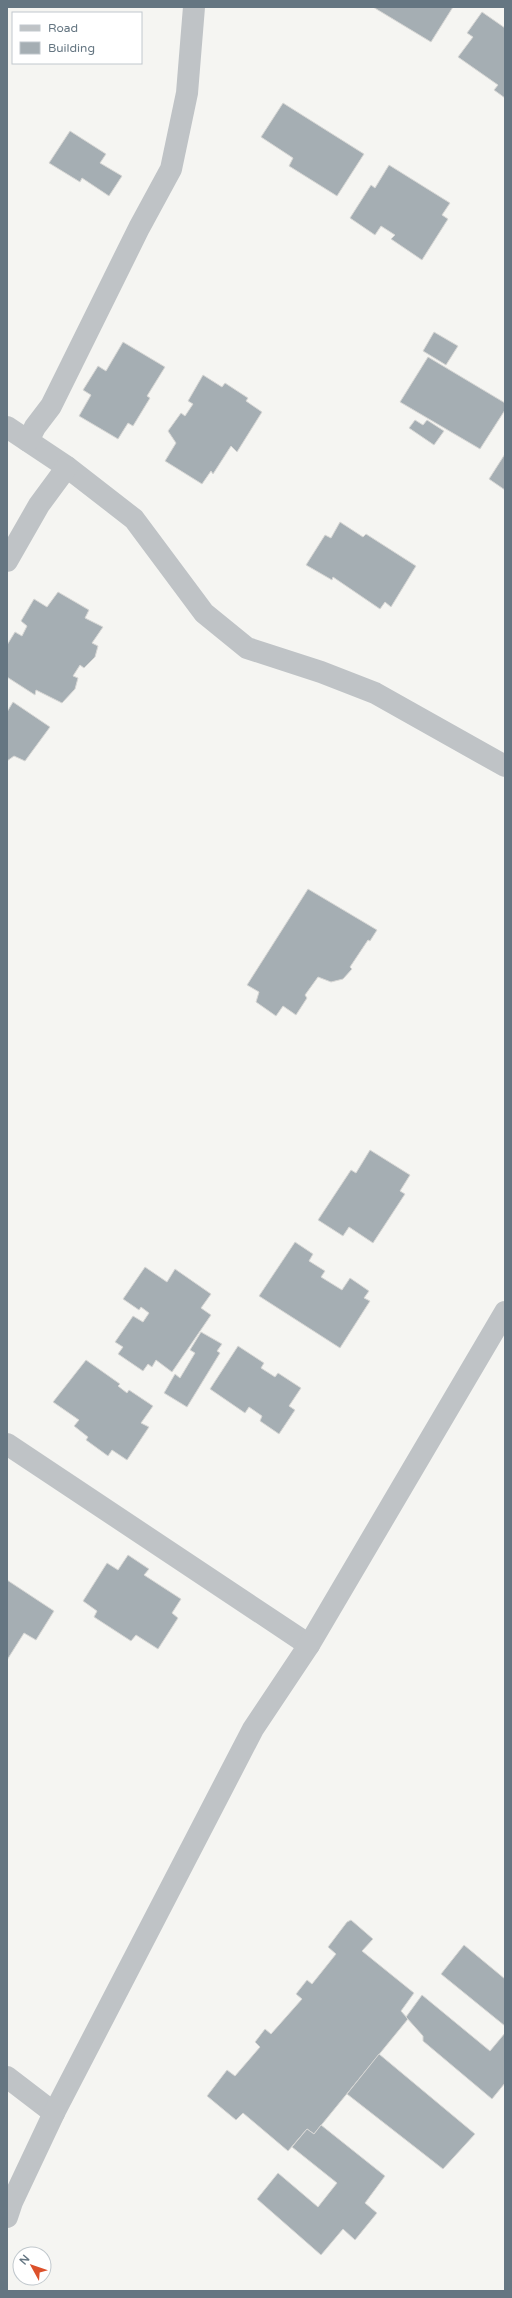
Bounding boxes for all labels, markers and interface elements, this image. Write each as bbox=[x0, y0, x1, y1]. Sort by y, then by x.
legend bbox=[12, 12, 142, 64]
text: Road bbox=[48, 21, 78, 35]
text: Building bbox=[48, 41, 95, 55]
north arrow bbox=[12, 2246, 52, 2286]
text: N bbox=[17, 2252, 33, 2267]

